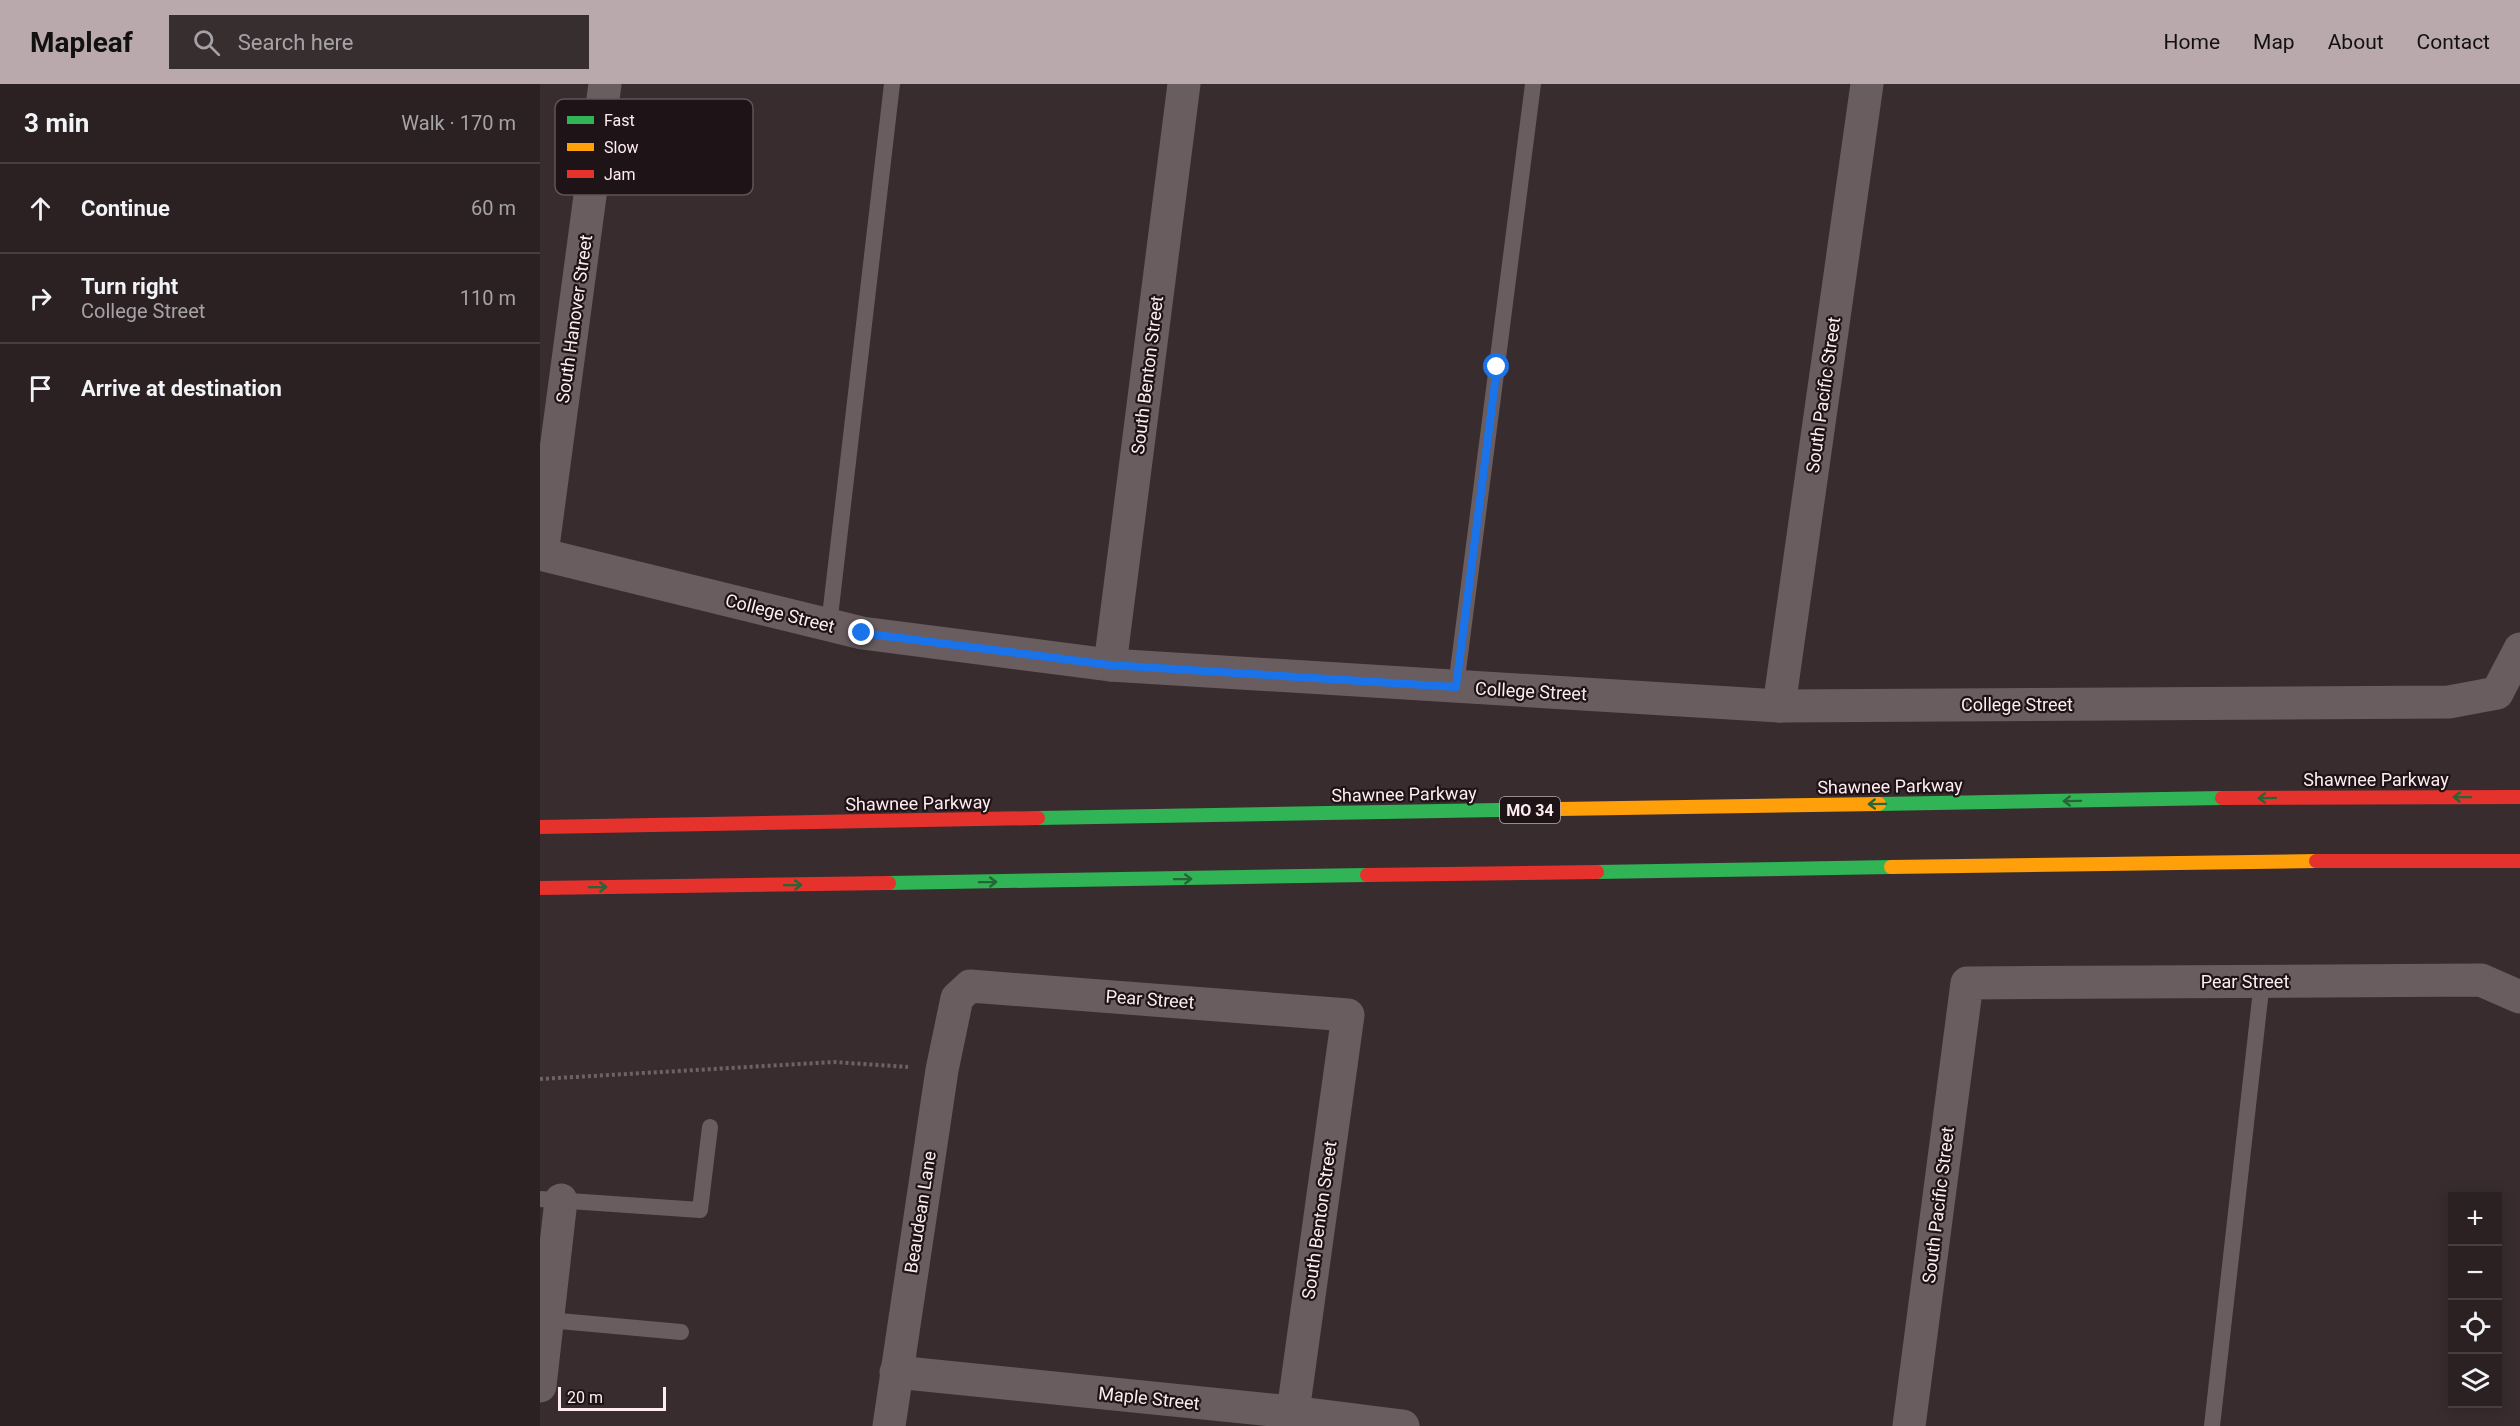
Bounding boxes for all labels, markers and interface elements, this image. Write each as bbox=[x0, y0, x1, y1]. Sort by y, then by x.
search box bbox=[169, 15, 589, 69]
text: Mapleaf bbox=[30, 26, 133, 59]
icon: search bbox=[190, 26, 223, 59]
text: Search here bbox=[238, 30, 354, 55]
text: Home bbox=[2164, 30, 2220, 54]
text: Map bbox=[2253, 30, 2295, 54]
text: About bbox=[2328, 30, 2384, 54]
text: Contact bbox=[2417, 30, 2490, 54]
legend bbox=[555, 99, 753, 195]
text: 3 min bbox=[24, 108, 89, 138]
text: Walk · 170 m bbox=[401, 111, 516, 135]
text: Fast bbox=[604, 111, 635, 130]
text: Slow bbox=[604, 138, 639, 157]
text: Jam bbox=[604, 165, 636, 184]
icon: ahead bbox=[24, 192, 57, 225]
text: Continue bbox=[81, 196, 170, 221]
text: 60 m bbox=[471, 196, 516, 220]
street label: South Hanover Street bbox=[552, 233, 596, 405]
text: Turn right bbox=[81, 274, 178, 299]
icon: right bbox=[24, 282, 57, 315]
text: 110 m bbox=[460, 286, 516, 310]
street label: South Benton Street bbox=[1127, 294, 1167, 456]
text: College Street bbox=[81, 299, 205, 323]
street label: South Pacific Street bbox=[1802, 316, 1844, 474]
route start bbox=[1483, 353, 1509, 379]
icon: arrive bbox=[24, 372, 57, 405]
text: Arrive at destination bbox=[81, 376, 282, 401]
street label: College Street bbox=[723, 589, 837, 637]
route end bbox=[848, 619, 874, 645]
street label: College Street bbox=[1475, 678, 1588, 704]
street label: College Street bbox=[1961, 694, 2073, 715]
street label: Shawnee Parkway bbox=[2303, 769, 2449, 790]
street label: Shawnee Parkway bbox=[1817, 774, 1963, 798]
street label: Shawnee Parkway bbox=[1331, 782, 1477, 806]
street label: Shawnee Parkway bbox=[845, 791, 991, 815]
one-way arrow bbox=[2452, 791, 2472, 802]
one-way arrow bbox=[2257, 792, 2277, 804]
one-way arrow bbox=[2062, 795, 2082, 807]
road number: MO 34 bbox=[1500, 797, 1560, 823]
one-way arrow bbox=[1867, 799, 1887, 810]
one-way arrow bbox=[1173, 873, 1193, 885]
one-way arrow bbox=[978, 876, 998, 887]
one-way arrow bbox=[783, 879, 803, 890]
one-way arrow bbox=[588, 882, 608, 893]
street label: Pear Street bbox=[2201, 971, 2289, 992]
street label: Pear Street bbox=[1105, 985, 1195, 1013]
street label: South Pacific Street bbox=[1918, 1126, 1958, 1284]
street label: South Benton Street bbox=[1297, 1139, 1341, 1301]
street label: Beaudean Lane bbox=[900, 1149, 940, 1275]
map controls bbox=[2448, 1192, 2502, 1408]
button: + bbox=[2448, 1192, 2502, 1246]
button: − bbox=[2448, 1246, 2502, 1300]
button: locate bbox=[2448, 1300, 2502, 1354]
button: layers bbox=[2448, 1354, 2502, 1408]
street label: Maple Street bbox=[1097, 1382, 1201, 1414]
scale bar bbox=[558, 1384, 666, 1412]
text: 20 m bbox=[567, 1388, 603, 1407]

